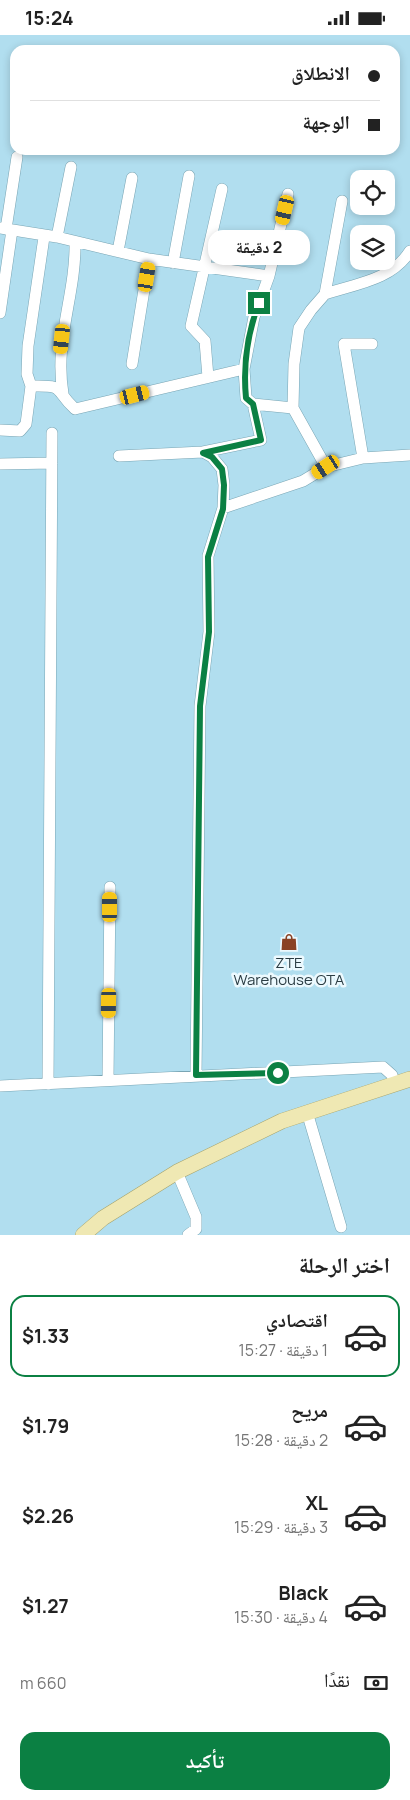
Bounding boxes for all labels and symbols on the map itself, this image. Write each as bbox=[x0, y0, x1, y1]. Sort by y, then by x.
car bbox=[274, 194, 295, 226]
callout: 2 دقيقة bbox=[208, 231, 310, 265]
car bbox=[137, 261, 156, 293]
route end bbox=[248, 292, 270, 314]
car bbox=[52, 323, 71, 355]
car bbox=[118, 384, 151, 406]
car bbox=[309, 453, 342, 481]
car bbox=[102, 892, 117, 922]
shop icon: ZTE Warehouse OTA bbox=[279, 932, 299, 952]
place label: ZTE Warehouse OTA bbox=[234, 952, 345, 990]
car bbox=[101, 988, 116, 1018]
route start bbox=[267, 1062, 289, 1084]

